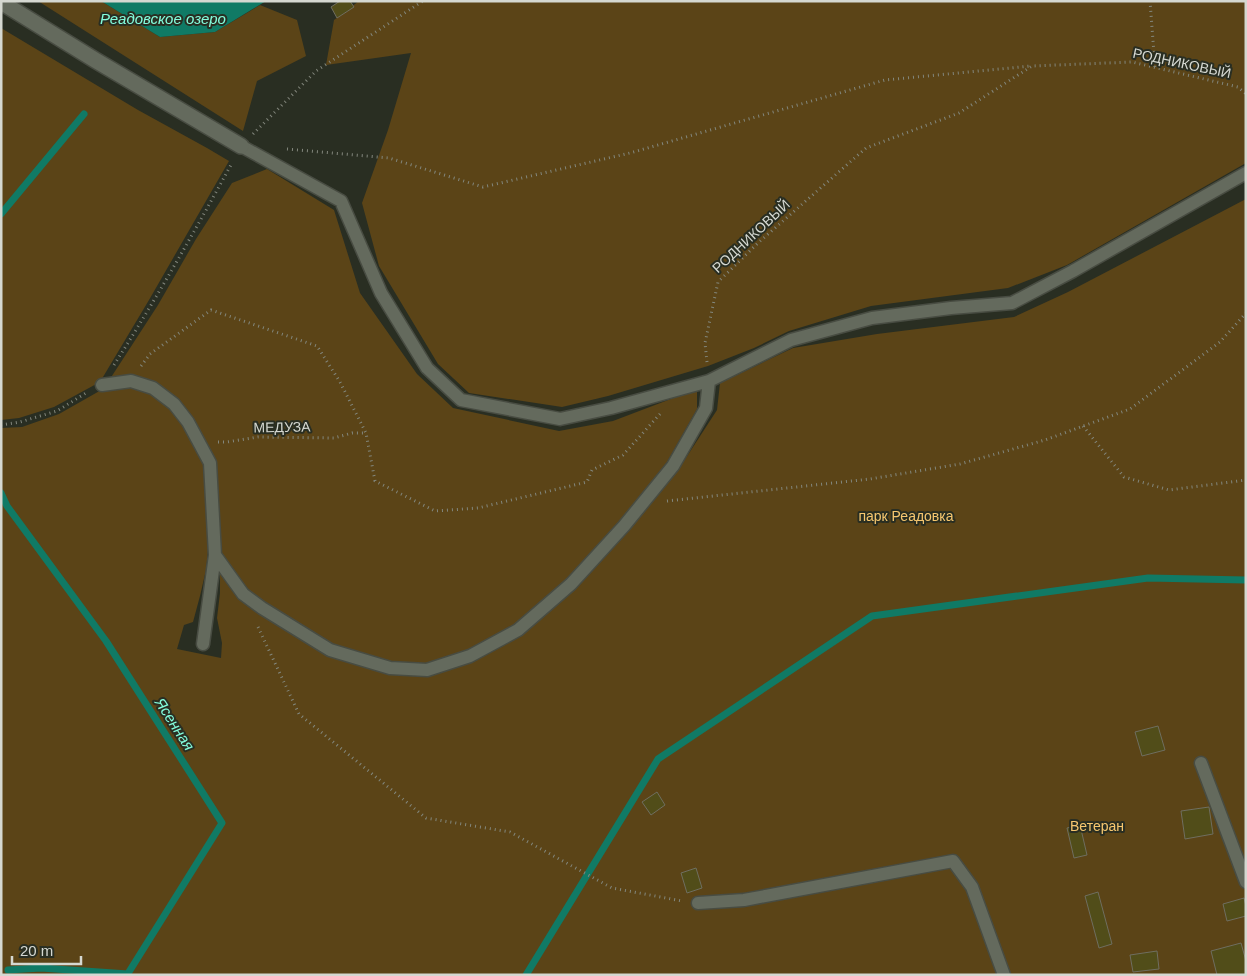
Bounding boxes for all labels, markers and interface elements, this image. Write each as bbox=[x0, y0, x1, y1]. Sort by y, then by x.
water label: Реадовское озеро bbox=[100, 10, 226, 27]
street label: РОДНИКОВЫЙ bbox=[1131, 44, 1233, 81]
street label: РОДНИКОВЫЙ bbox=[708, 195, 793, 276]
street label: МЕДУЗА bbox=[253, 418, 311, 435]
park label: парк Реадовка bbox=[858, 508, 954, 524]
water label: Ясенная bbox=[151, 694, 198, 753]
park label: Ветеран bbox=[1070, 818, 1124, 834]
scale bar bbox=[12, 934, 81, 966]
text: 20 m bbox=[20, 942, 53, 959]

